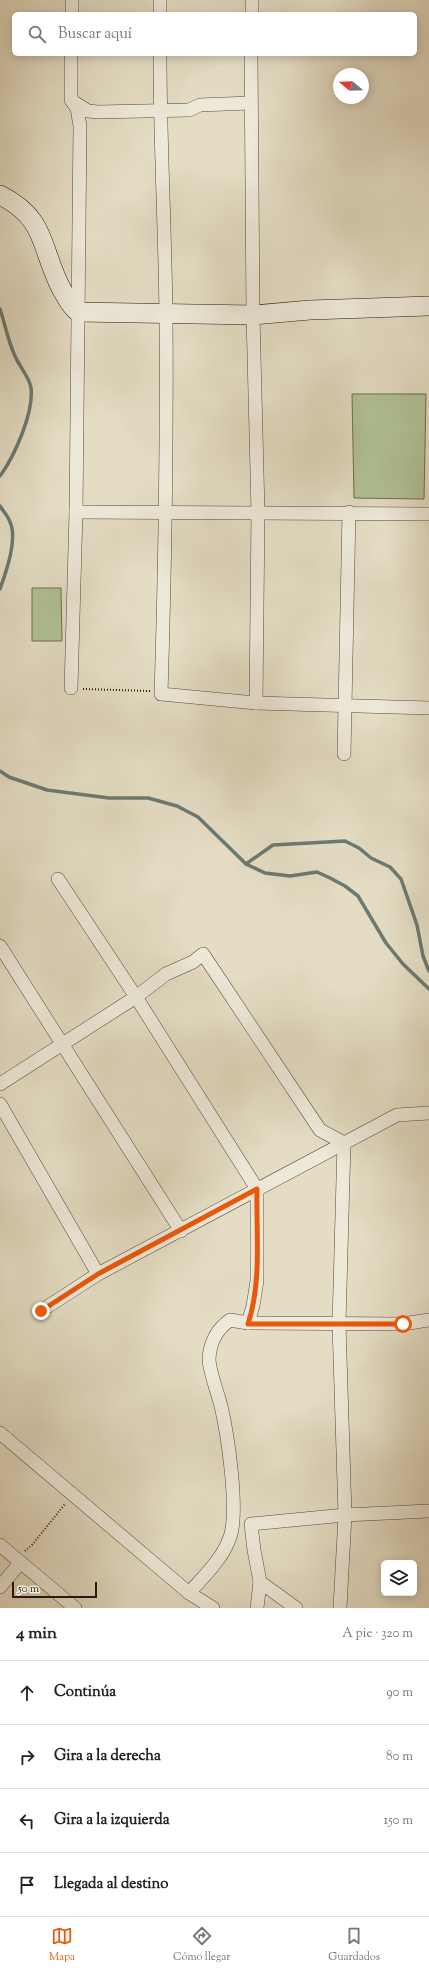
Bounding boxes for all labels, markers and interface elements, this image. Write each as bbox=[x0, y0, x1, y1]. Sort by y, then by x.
search box bbox=[12, 12, 417, 56]
icon: search bbox=[26, 23, 48, 45]
text: Buscar aquí bbox=[58, 24, 132, 45]
north arrow bbox=[333, 68, 369, 104]
route end bbox=[32, 1302, 50, 1320]
route start bbox=[394, 1315, 412, 1333]
map controls bbox=[381, 1560, 417, 1596]
button: layers bbox=[381, 1560, 417, 1596]
scale bar bbox=[12, 1580, 97, 1599]
text: 50 m bbox=[18, 1581, 39, 1597]
text: 4 min bbox=[16, 1622, 57, 1646]
text: A pie · 320 m bbox=[342, 1625, 413, 1643]
icon: ahead bbox=[16, 1682, 38, 1704]
text: Continúa bbox=[54, 1682, 116, 1703]
text: 90 m bbox=[386, 1684, 413, 1702]
icon: right bbox=[16, 1746, 38, 1768]
text: Gira a la derecha bbox=[54, 1746, 161, 1767]
text: 80 m bbox=[386, 1748, 413, 1766]
icon: left bbox=[16, 1810, 38, 1832]
text: Gira a la izquierda bbox=[54, 1810, 170, 1831]
text: 150 m bbox=[384, 1812, 413, 1830]
icon: arrive bbox=[16, 1874, 38, 1896]
text: Llegada al destino bbox=[54, 1874, 169, 1895]
tab: Mapa bbox=[49, 1925, 75, 1965]
tab: Cómo llegar bbox=[173, 1925, 230, 1965]
tab: Guardados bbox=[328, 1925, 380, 1965]

